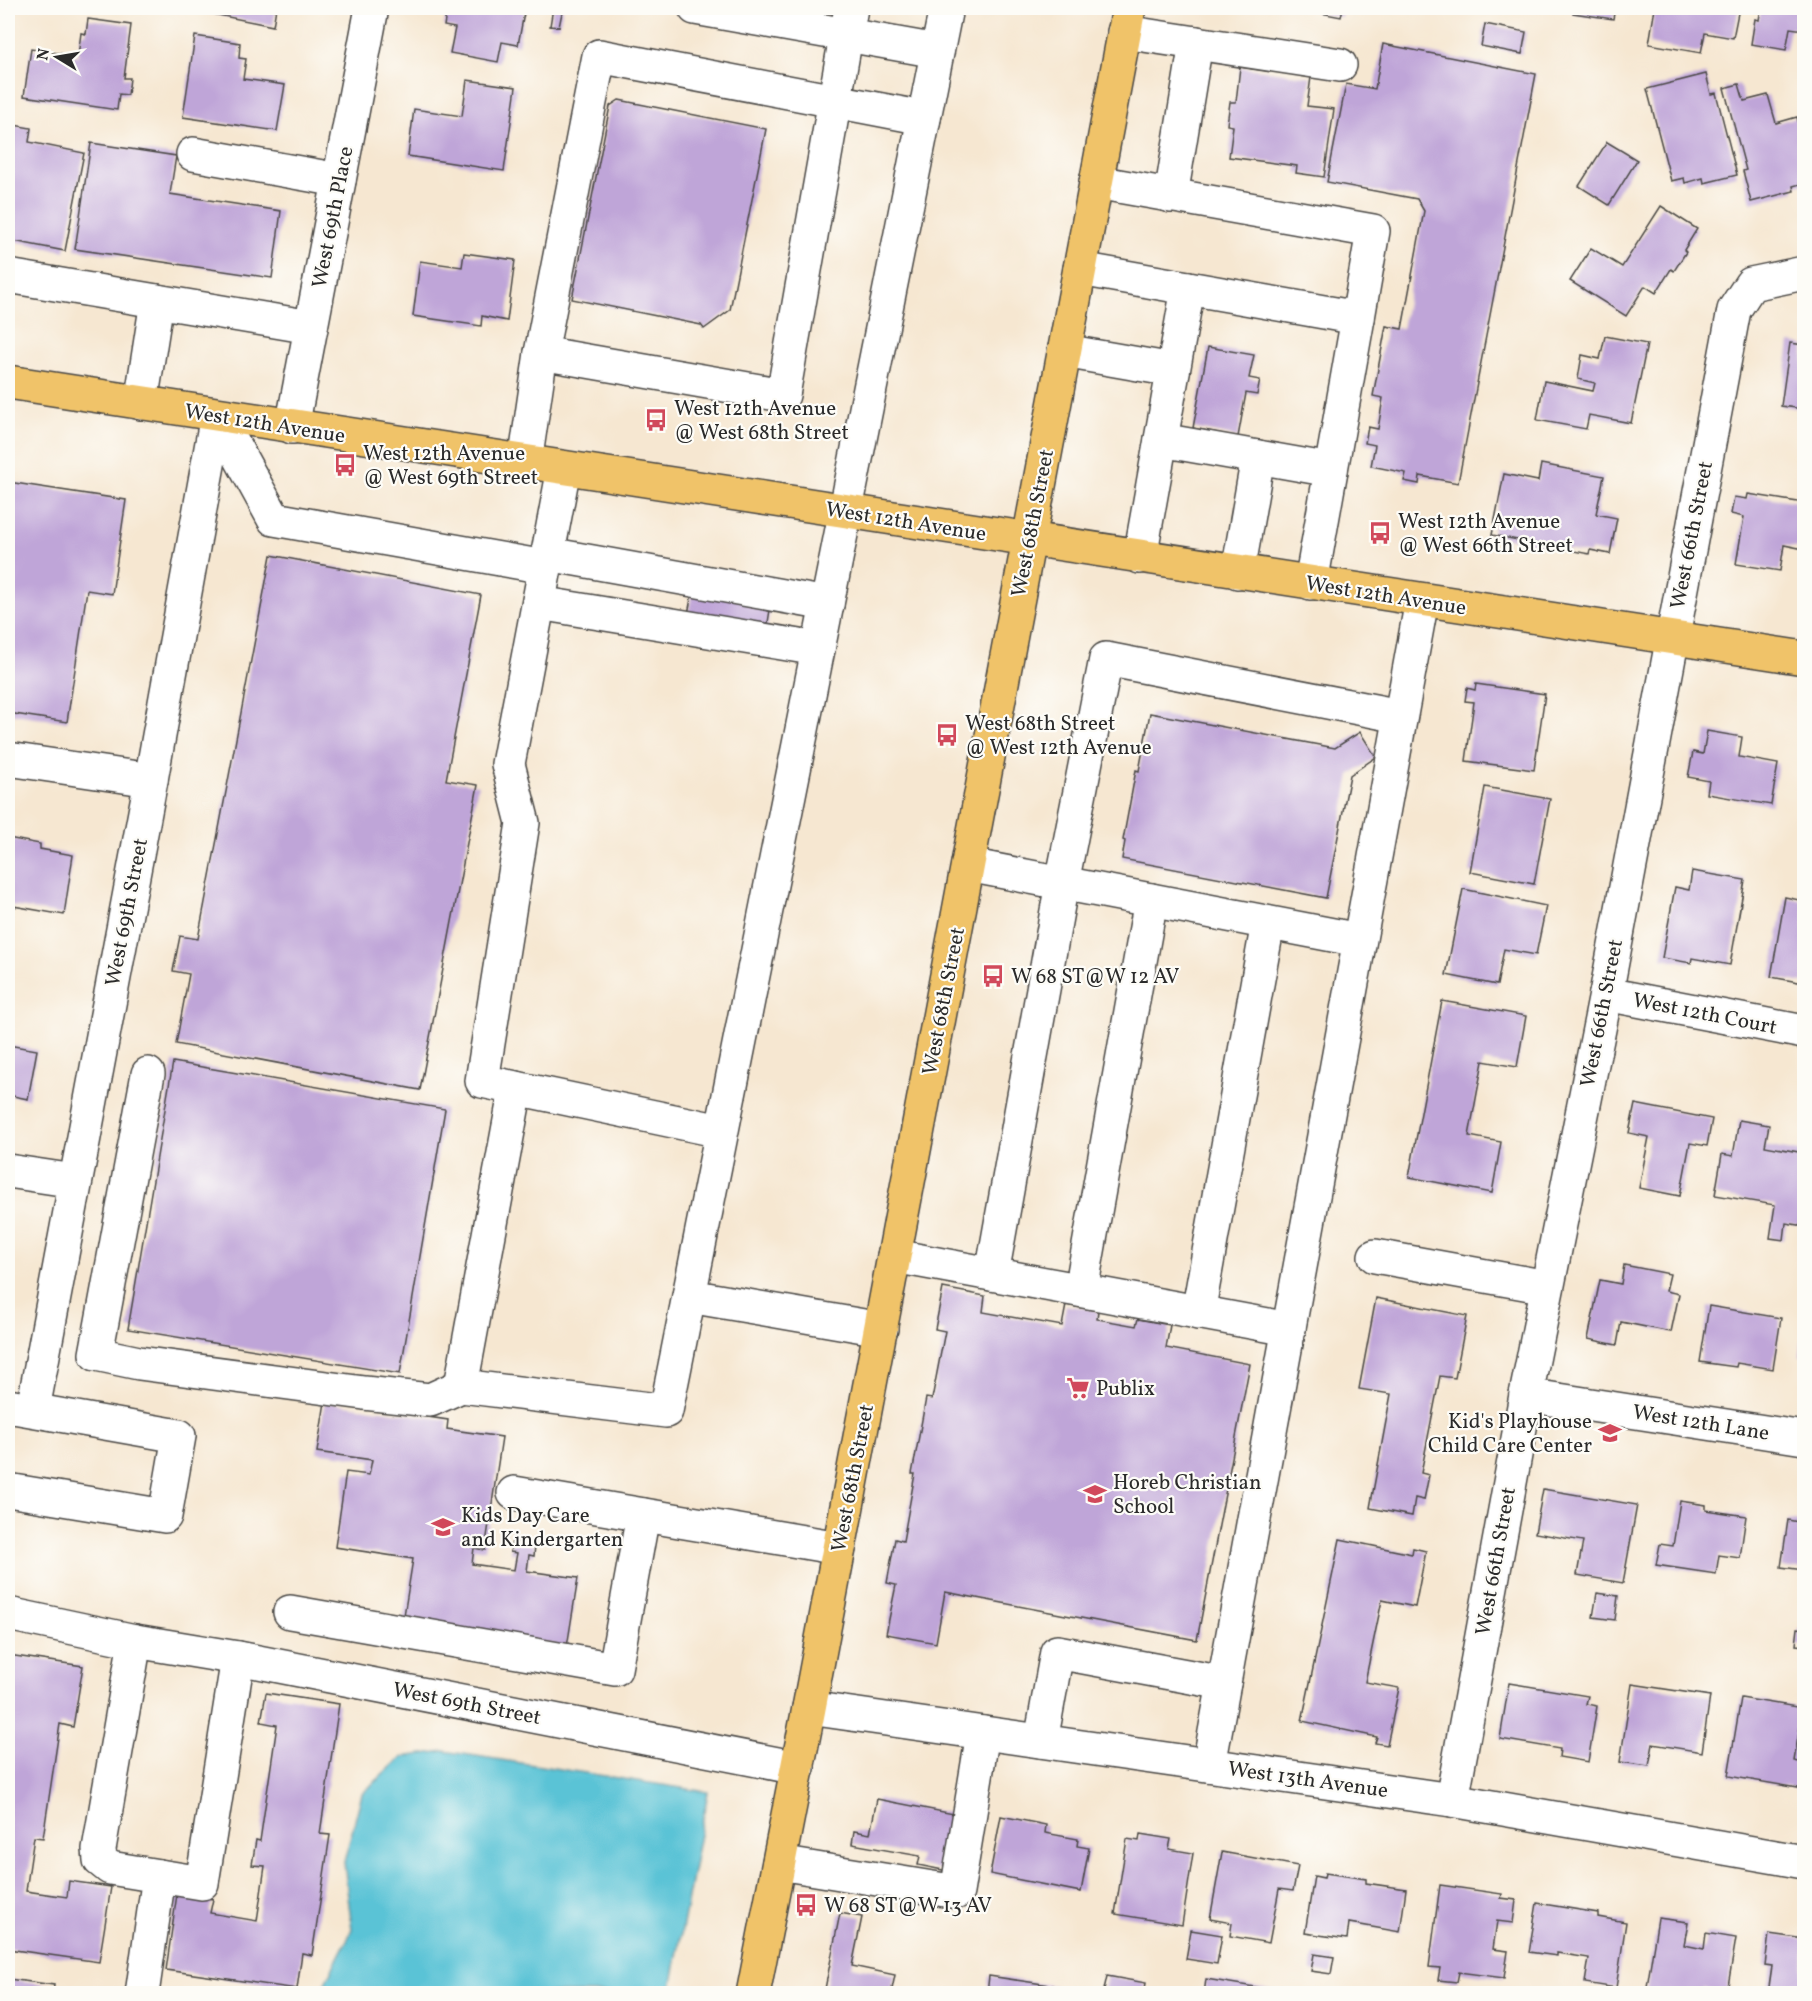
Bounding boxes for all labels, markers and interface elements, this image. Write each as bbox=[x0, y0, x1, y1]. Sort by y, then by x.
north arrow bbox=[27, 27, 87, 87]
text: N bbox=[32, 46, 56, 62]
street label: West 69th Place bbox=[306, 144, 361, 291]
place label: West 12th Avenue @ West 68th Street bbox=[674, 395, 849, 448]
street label: West 12th Avenue bbox=[182, 397, 347, 451]
bus stop icon: West 12th Avenue @ West 68th Street bbox=[643, 407, 669, 433]
place label: West 12th Avenue @ West 69th Street bbox=[363, 440, 538, 493]
street label: West 68th Street bbox=[1005, 447, 1062, 600]
bus stop icon: West 12th Avenue @ West 69th Street bbox=[332, 452, 358, 478]
street label: West 66th Street bbox=[1664, 459, 1721, 612]
street label: West 12th Avenue bbox=[823, 495, 988, 549]
place label: West 12th Avenue @ West 66th Street bbox=[1398, 508, 1573, 561]
bus stop icon: West 12th Avenue @ West 66th Street bbox=[1367, 520, 1393, 546]
street label: West 12th Avenue bbox=[1303, 569, 1468, 623]
place label: West 68th Street @ West 12th Avenue bbox=[965, 710, 1152, 763]
bus stop icon: West 68th Street @ West 12th Avenue bbox=[934, 722, 960, 748]
street label: West 69th Street bbox=[99, 836, 156, 989]
street label: West 68th Street bbox=[916, 925, 973, 1078]
street label: West 66th Street bbox=[1574, 937, 1631, 1090]
bus stop icon: W 68 ST@W 12 AV bbox=[980, 963, 1006, 989]
place label: W 68 ST@W 12 AV bbox=[1011, 963, 1179, 992]
street label: West 12th Court bbox=[1630, 986, 1779, 1043]
supermarket icon: Publix bbox=[1065, 1375, 1091, 1401]
place label: Publix bbox=[1096, 1375, 1155, 1404]
street label: West 12th Lane bbox=[1630, 1398, 1771, 1449]
street label: West 68th Street bbox=[825, 1402, 882, 1555]
place label: Kid's Playhouse Child Care Center bbox=[1428, 1408, 1592, 1461]
school or university icon: Kid's Playhouse Child Care Center bbox=[1597, 1420, 1623, 1446]
place label: Horeb Christian School bbox=[1113, 1469, 1261, 1522]
school or university icon: Horeb Christian School bbox=[1082, 1481, 1108, 1507]
street label: West 66th Street bbox=[1469, 1485, 1524, 1638]
place label: Kids Day Care and Kindergarten bbox=[461, 1502, 623, 1555]
school or university icon: Kids Day Care and Kindergarten bbox=[430, 1514, 456, 1540]
street label: West 69th Street bbox=[390, 1676, 543, 1733]
street label: West 13th Avenue bbox=[1226, 1755, 1390, 1806]
bus stop icon: W 68 ST@W 13 AV bbox=[793, 1892, 819, 1918]
place label: W 68 ST@W 13 AV bbox=[824, 1892, 992, 1921]

